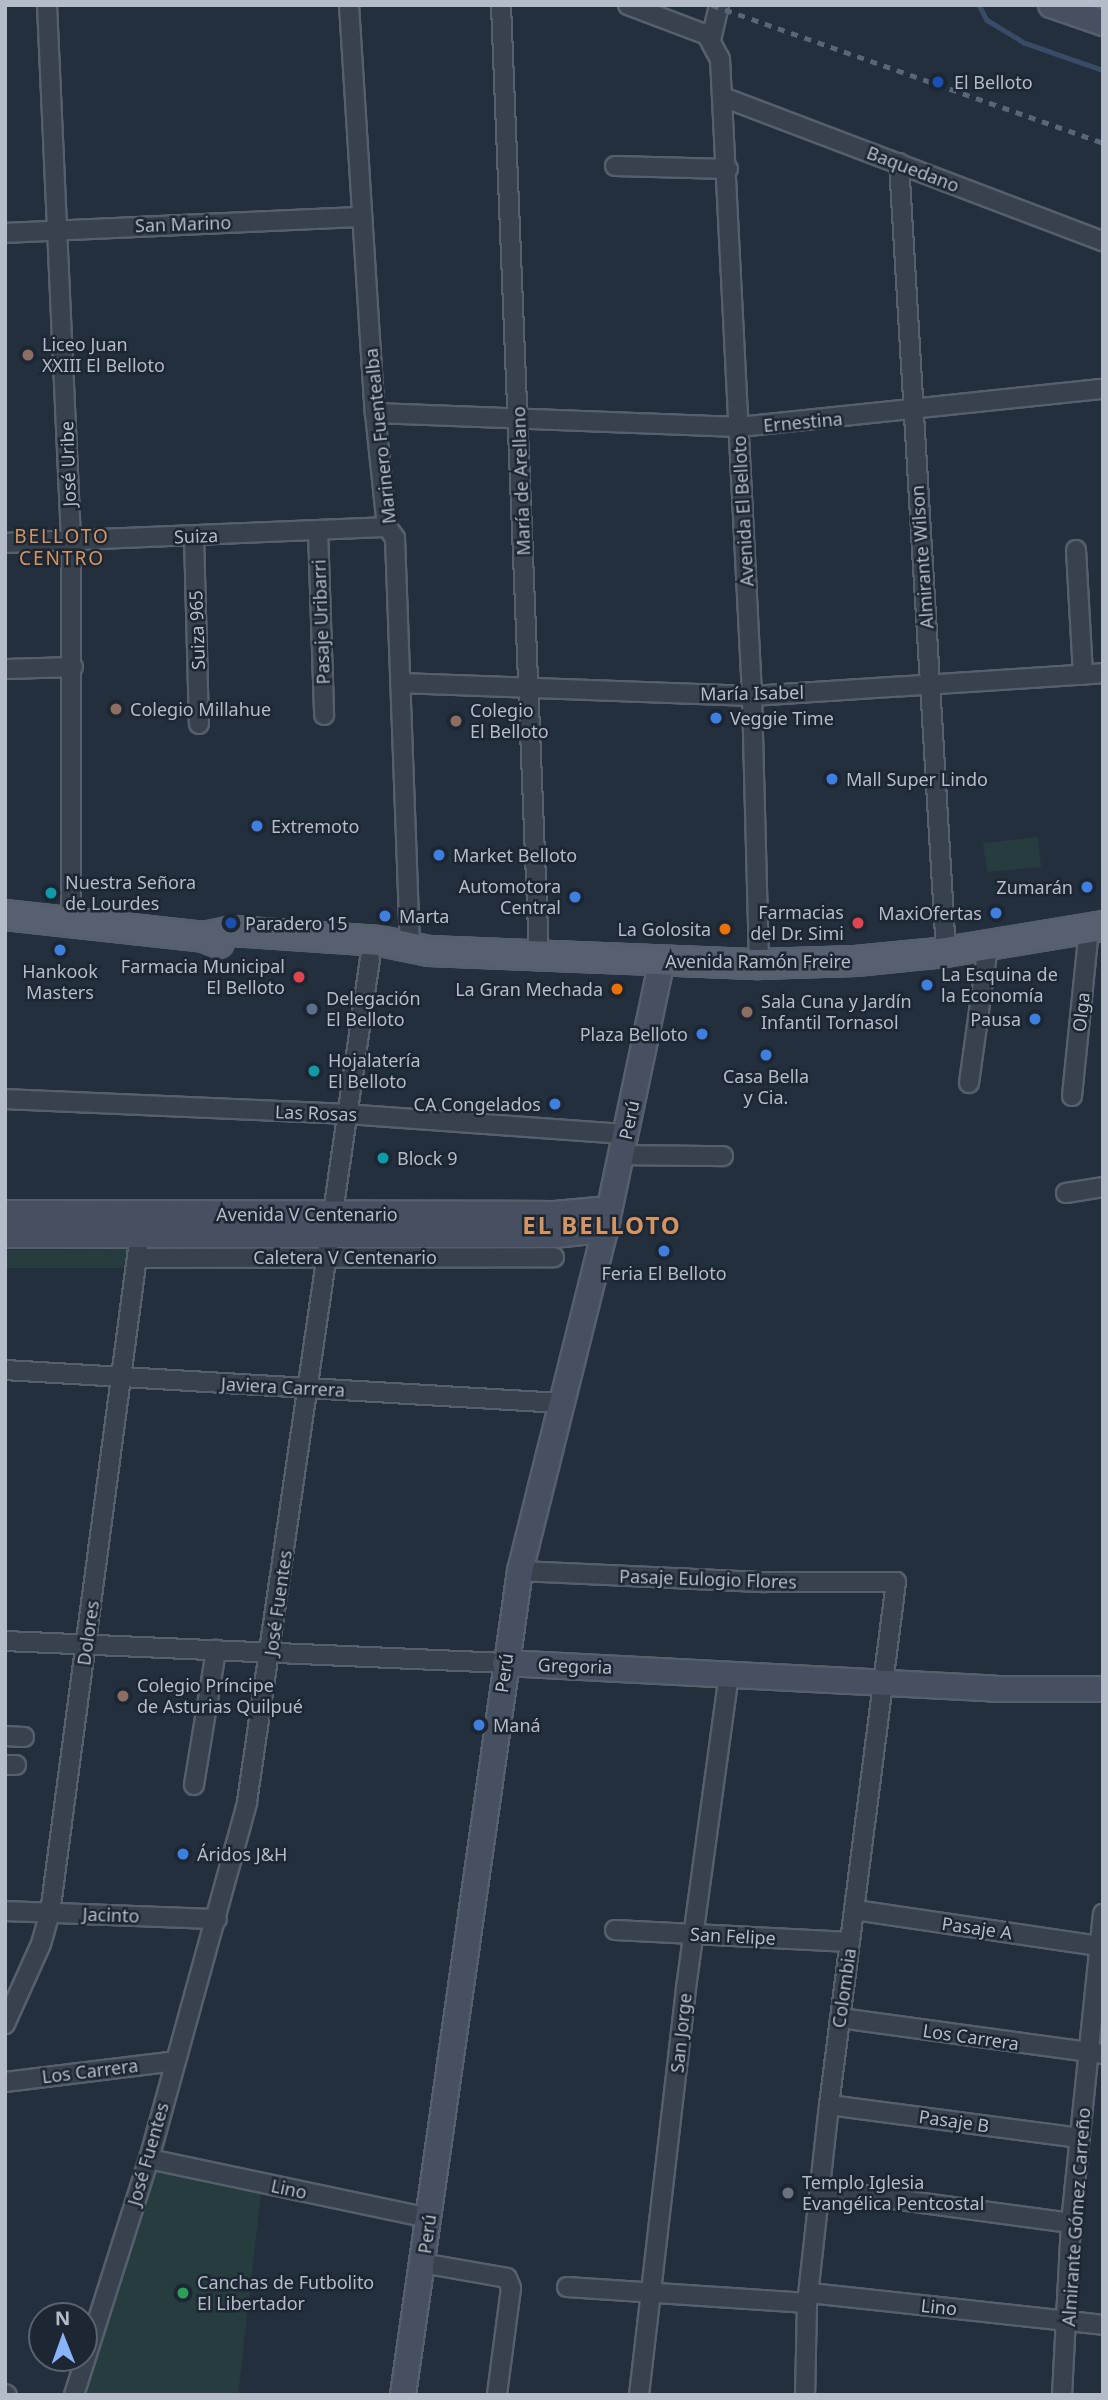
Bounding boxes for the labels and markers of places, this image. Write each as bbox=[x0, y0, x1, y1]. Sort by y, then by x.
place label: El Belloto bbox=[954, 71, 1033, 93]
marker: El Belloto bbox=[928, 72, 948, 92]
place label: Liceo Juan XXIII El Belloto bbox=[42, 334, 165, 376]
marker: Liceo Juan XXIII El Belloto bbox=[20, 347, 36, 363]
place label: Colegio Millahue bbox=[130, 698, 271, 720]
place label: Colegio El Belloto bbox=[470, 700, 549, 742]
marker: Colegio Millahue bbox=[108, 701, 124, 717]
place label: Veggie Time bbox=[730, 707, 834, 729]
marker: Veggie Time bbox=[708, 710, 724, 726]
marker: Colegio El Belloto bbox=[448, 713, 464, 729]
place label: Mall Super Lindo bbox=[846, 768, 988, 790]
marker: Mall Super Lindo bbox=[824, 771, 840, 787]
place label: Extremoto bbox=[271, 815, 359, 837]
marker: Extremoto bbox=[249, 818, 265, 834]
place label: Market Belloto bbox=[453, 844, 577, 866]
marker: Market Belloto bbox=[431, 847, 447, 863]
place label: Nuestra Señora de Lourdes bbox=[65, 872, 196, 914]
place label: Automotora Central bbox=[459, 876, 561, 918]
place label: Zumarán bbox=[996, 876, 1073, 898]
marker: Zumarán bbox=[1079, 879, 1095, 895]
marker: Nuestra Señora de Lourdes bbox=[43, 885, 59, 901]
marker: Automotora Central bbox=[567, 889, 583, 905]
place label: Farmacias del Dr. Simi bbox=[750, 902, 844, 944]
place label: MaxiOfertas bbox=[878, 902, 982, 924]
place label: Marta bbox=[399, 905, 449, 927]
marker: MaxiOfertas bbox=[988, 905, 1004, 921]
marker: Marta bbox=[377, 908, 393, 924]
place label: Paradero 15 bbox=[245, 912, 348, 934]
marker: Paradero 15 bbox=[223, 915, 239, 931]
marker: Farmacias del Dr. Simi bbox=[850, 915, 866, 931]
place label: La Golosita bbox=[617, 918, 711, 940]
marker: La Golosita bbox=[717, 921, 733, 937]
marker: Hankook Masters bbox=[52, 942, 68, 958]
place label: Farmacia Municipal El Belloto bbox=[121, 956, 285, 998]
place label: Hankook Masters bbox=[22, 961, 98, 1004]
place label: La Esquina de la Economía bbox=[941, 964, 1058, 1006]
marker: Farmacia Municipal El Belloto bbox=[291, 969, 307, 985]
marker: La Esquina de la Economía bbox=[919, 977, 935, 993]
place label: La Gran Mechada bbox=[455, 978, 603, 1000]
marker: La Gran Mechada bbox=[609, 981, 625, 997]
place label: Delegación El Belloto bbox=[326, 988, 421, 1030]
place label: Sala Cuna y Jardín Infantil Tornasol bbox=[761, 991, 912, 1034]
marker: Delegación El Belloto bbox=[304, 1001, 320, 1017]
marker: Sala Cuna y Jardín Infantil Tornasol bbox=[739, 1004, 755, 1020]
place label: Pausa bbox=[970, 1008, 1021, 1030]
marker: Pausa bbox=[1027, 1011, 1043, 1027]
place label: Plaza Belloto bbox=[580, 1023, 688, 1045]
marker: Plaza Belloto bbox=[694, 1026, 710, 1042]
marker: Casa Bella y Cia. bbox=[758, 1047, 774, 1063]
place label: Hojalatería El Belloto bbox=[328, 1050, 421, 1092]
marker: Hojalatería El Belloto bbox=[306, 1063, 322, 1079]
place label: Casa Bella y Cia. bbox=[723, 1066, 809, 1108]
place label: CA Congelados bbox=[414, 1093, 541, 1115]
marker: CA Congelados bbox=[547, 1096, 563, 1112]
place label: Block 9 bbox=[397, 1147, 457, 1169]
marker: Block 9 bbox=[375, 1150, 391, 1166]
marker: Feria El Belloto bbox=[656, 1243, 672, 1259]
place label: Feria El Belloto bbox=[601, 1262, 727, 1284]
place label: Colegio Príncipe de Asturias Quilpué bbox=[137, 1675, 303, 1718]
marker: Colegio Príncipe de Asturias Quilpué bbox=[115, 1688, 131, 1704]
place label: Maná bbox=[493, 1714, 541, 1736]
marker: Maná bbox=[471, 1717, 487, 1733]
place label: Áridos J&H bbox=[197, 1843, 287, 1865]
marker: Áridos J&H bbox=[175, 1846, 191, 1862]
place label: Templo Iglesia Evangélica Pentcostal bbox=[802, 2172, 984, 2214]
marker: Templo Iglesia Evangélica Pentcostal bbox=[780, 2185, 796, 2201]
place label: Canchas de Futbolito El Libertador bbox=[197, 2272, 374, 2314]
marker: Canchas de Futbolito El Libertador bbox=[175, 2285, 191, 2301]

